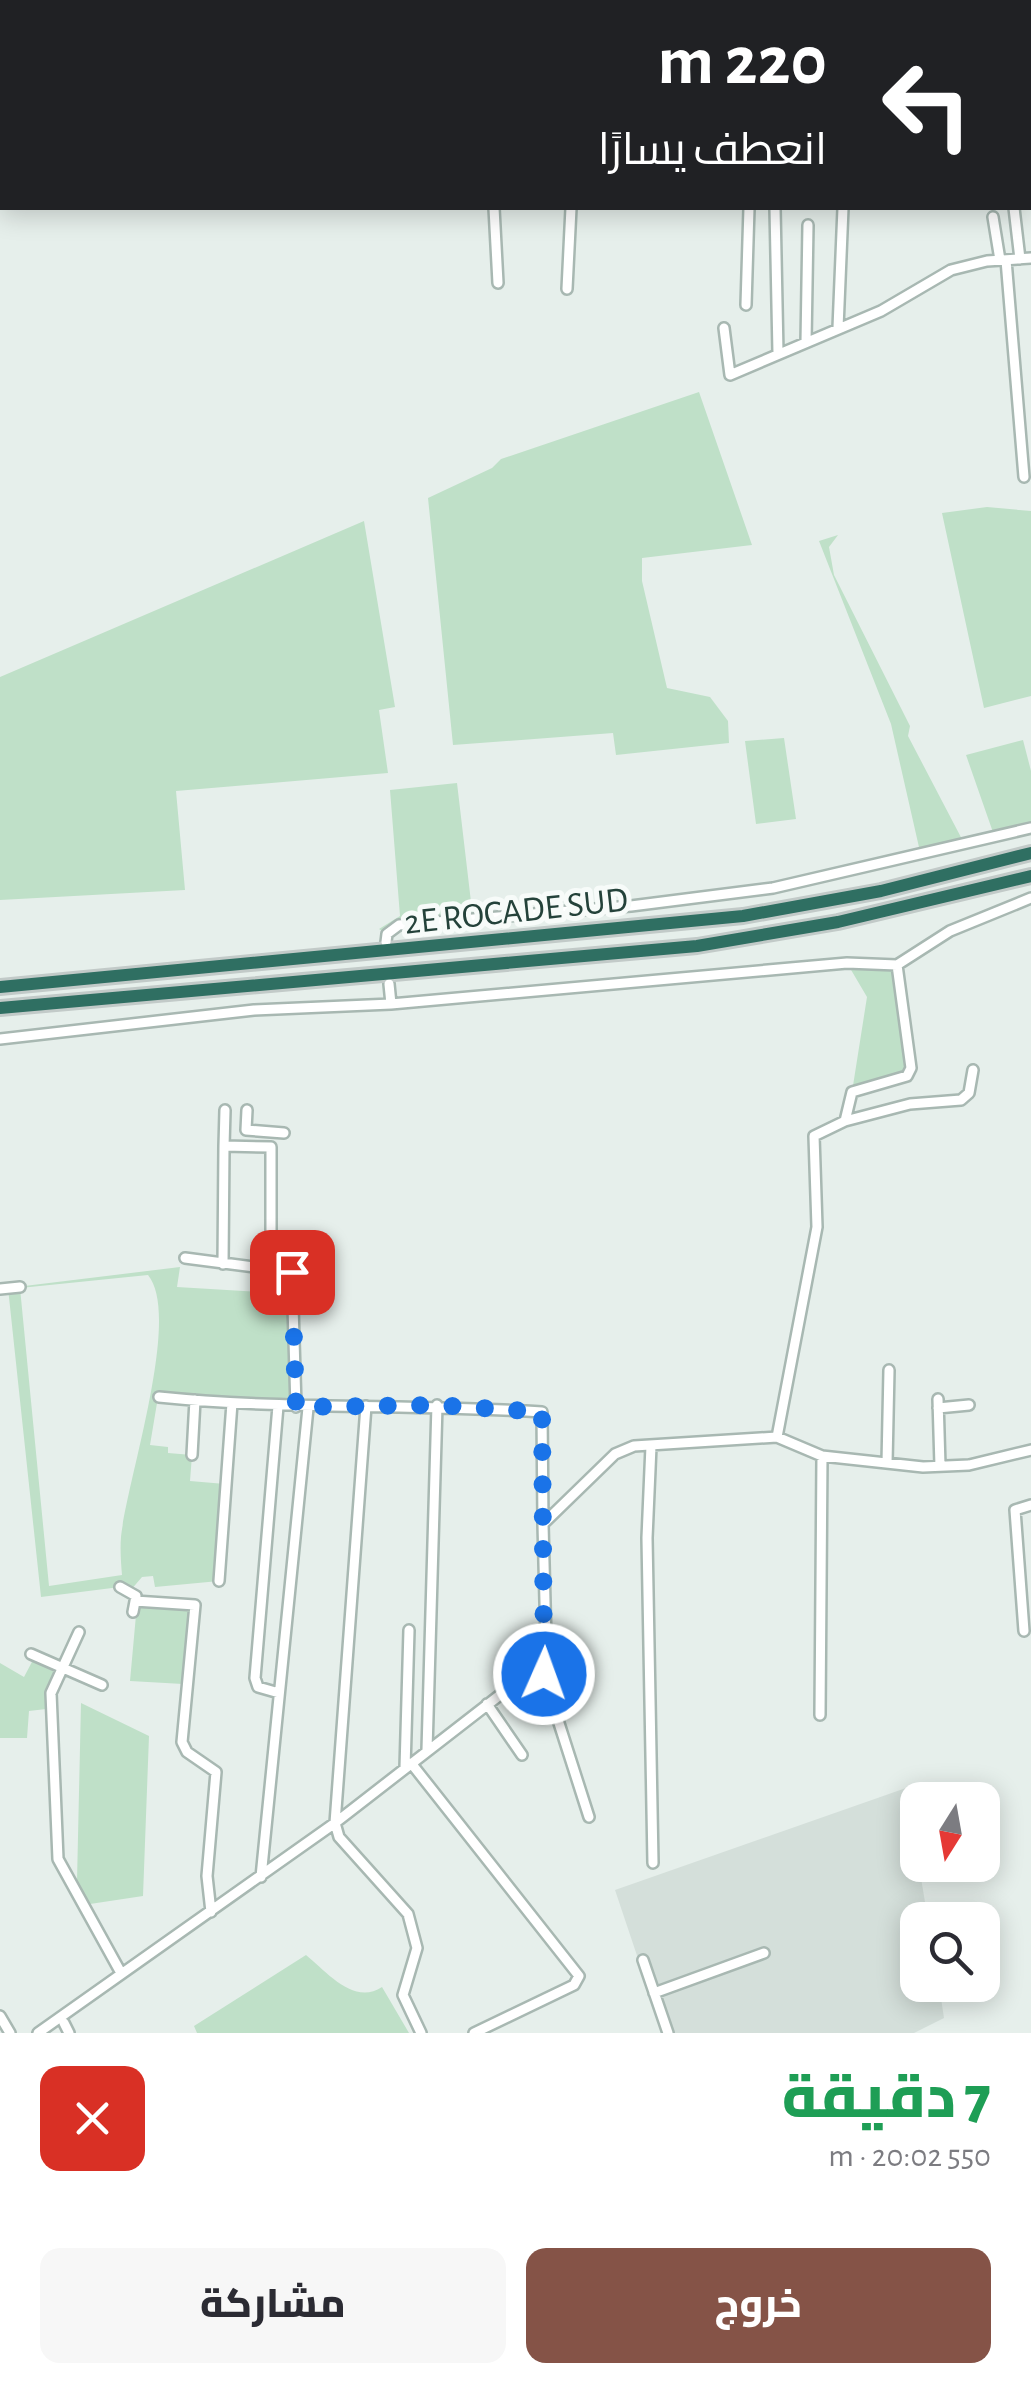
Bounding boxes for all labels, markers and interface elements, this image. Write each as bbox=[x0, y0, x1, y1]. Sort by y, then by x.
text: 220 m bbox=[658, 27, 827, 97]
icon: left bbox=[862, 40, 992, 170]
text: انعطف يسارًا bbox=[598, 128, 827, 173]
street label: 2E ROCADE SUD bbox=[403, 882, 630, 941]
pin bbox=[250, 1230, 335, 1315]
icon: arrive bbox=[265, 1245, 320, 1300]
position arrow bbox=[492, 1622, 596, 1726]
north arrow bbox=[900, 1782, 1000, 1882]
map controls bbox=[900, 1782, 1000, 2002]
button: search bbox=[900, 1902, 1000, 2002]
button: close bbox=[40, 2066, 145, 2171]
text: 7 دقيقة bbox=[782, 2069, 991, 2129]
text: 550 m · 20:02 bbox=[828, 2140, 991, 2172]
button: مشاركة bbox=[40, 2248, 506, 2363]
button: خروج bbox=[526, 2248, 991, 2363]

